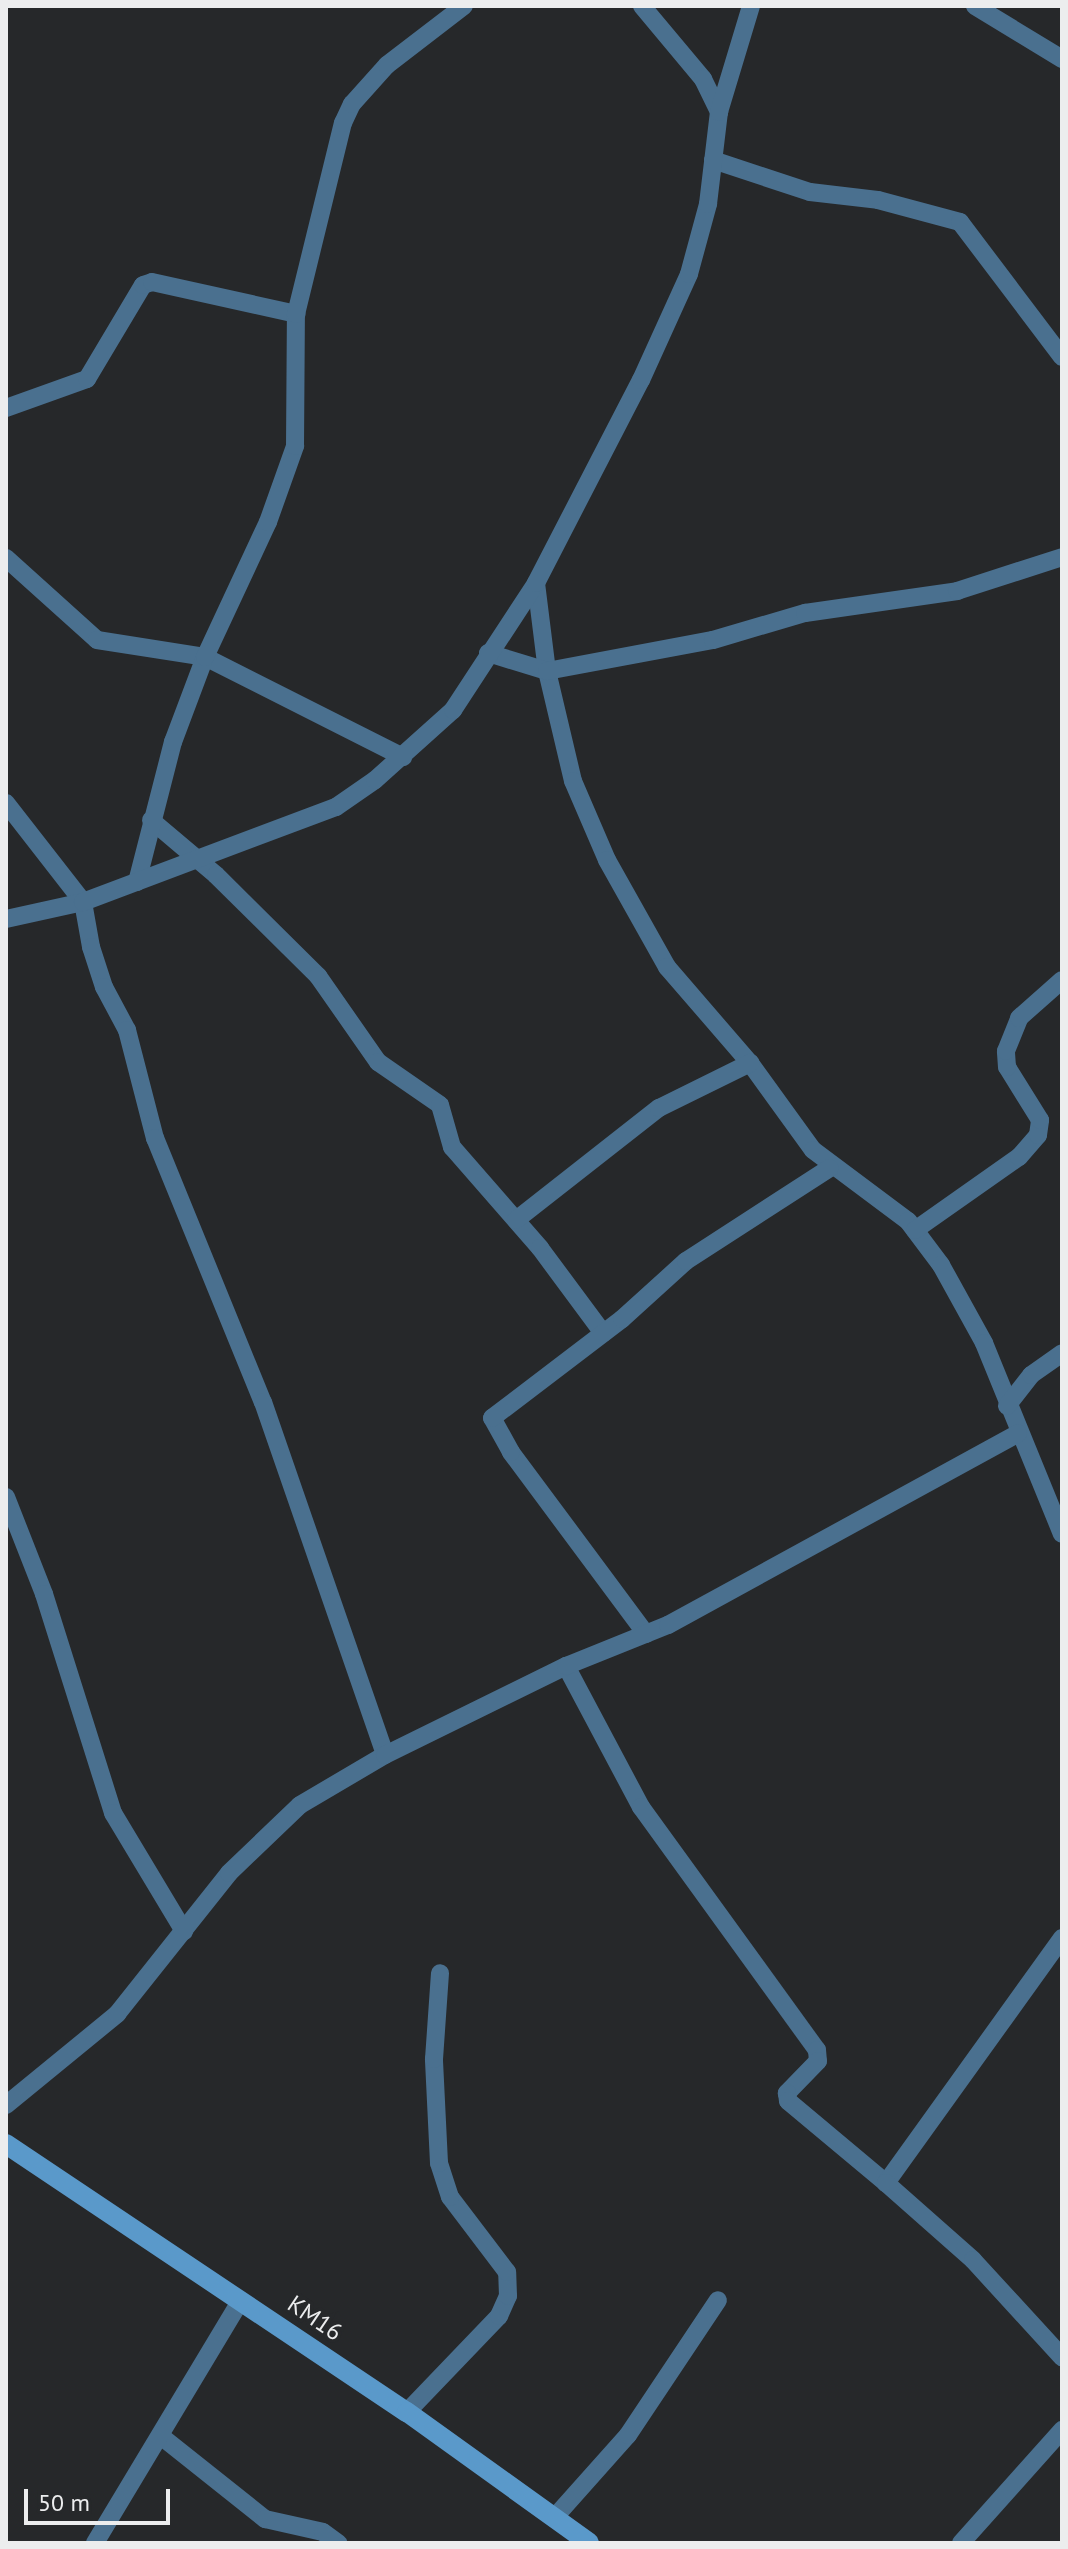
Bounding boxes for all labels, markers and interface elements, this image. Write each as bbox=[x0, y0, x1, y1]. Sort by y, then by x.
street label: KM16 bbox=[282, 2289, 348, 2347]
scale bar bbox=[28, 2473, 174, 2523]
text: 50 m bbox=[38, 2487, 90, 2518]

